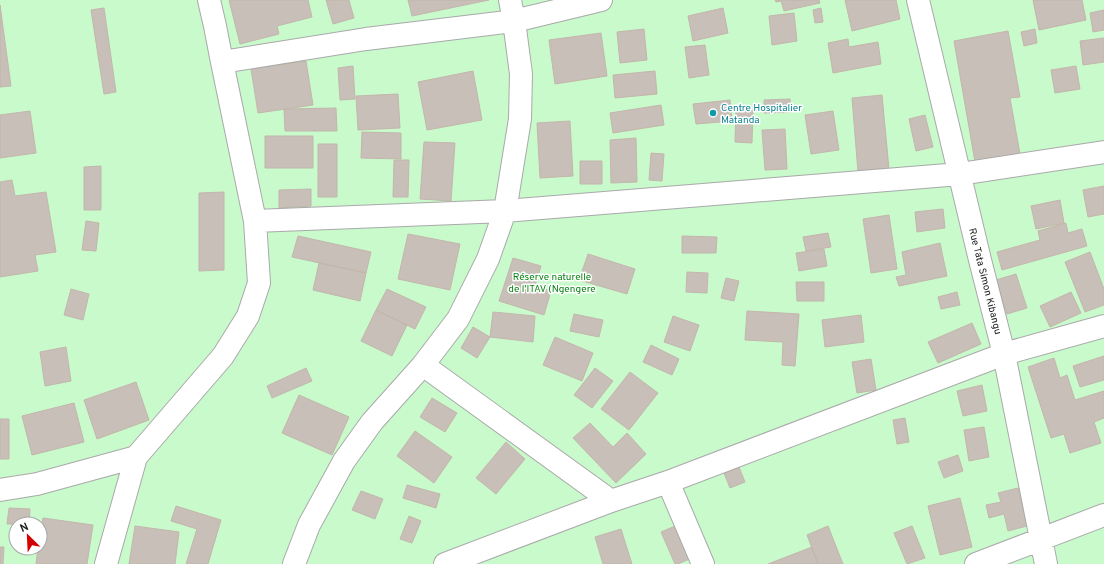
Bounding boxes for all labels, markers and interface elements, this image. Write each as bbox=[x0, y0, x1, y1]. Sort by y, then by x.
place label: Centre Hospitalier Matanda bbox=[721, 102, 802, 127]
marker: Centre Hospitalier Matanda bbox=[708, 108, 718, 118]
street label: Rue Tata Simon Kibangu bbox=[965, 227, 1004, 336]
park label: Réserve naturelle de l'ITAV (Ngengere bbox=[508, 271, 596, 296]
north arrow bbox=[8, 516, 48, 556]
text: N bbox=[18, 520, 31, 536]

